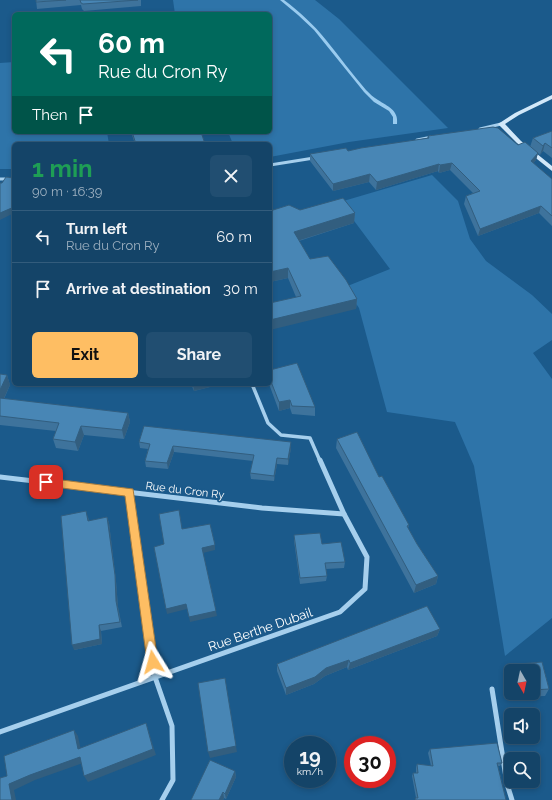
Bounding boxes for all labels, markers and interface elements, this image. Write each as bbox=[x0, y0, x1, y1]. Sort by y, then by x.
text: 60 m bbox=[98, 27, 165, 60]
icon: left bbox=[32, 28, 84, 80]
text: Rue du Cron Ry bbox=[98, 61, 228, 82]
icon: arrive bbox=[75, 104, 97, 126]
text: Then bbox=[32, 106, 67, 124]
text: 1 min bbox=[32, 154, 93, 183]
button: close bbox=[210, 155, 252, 197]
text: 90 m · 16:39 bbox=[32, 184, 102, 199]
text: Turn left bbox=[66, 220, 127, 238]
icon: left bbox=[32, 226, 54, 248]
text: 60 m bbox=[216, 228, 252, 246]
text: Rue du Cron Ry bbox=[66, 238, 160, 253]
icon: arrive bbox=[32, 278, 54, 300]
text: Arrive at destination bbox=[66, 280, 211, 298]
text: 30 m bbox=[223, 280, 258, 298]
button: Exit bbox=[32, 332, 138, 378]
button: Share bbox=[146, 332, 252, 378]
pin bbox=[29, 465, 63, 499]
icon: arrive bbox=[35, 471, 57, 493]
street label: Rue du Cron Ry bbox=[145, 479, 225, 502]
street label: Rue Berthe Dubail bbox=[206, 604, 315, 654]
position arrow bbox=[132, 641, 174, 683]
north arrow bbox=[504, 664, 540, 700]
map controls bbox=[504, 664, 540, 788]
button: sound bbox=[504, 708, 540, 744]
speed limit sign: 30 bbox=[344, 736, 396, 788]
text: 19 bbox=[299, 745, 321, 769]
button: search bbox=[504, 752, 540, 788]
text: km/h bbox=[297, 766, 323, 777]

